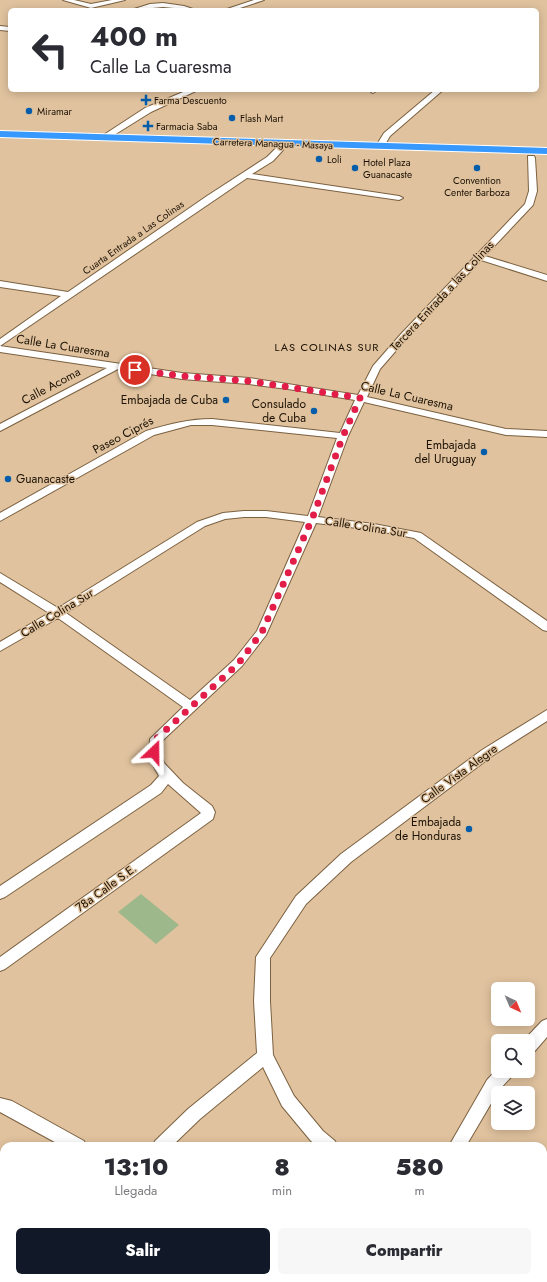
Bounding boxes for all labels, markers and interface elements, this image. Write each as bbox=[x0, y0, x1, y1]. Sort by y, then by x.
text: 400 m bbox=[90, 16, 178, 57]
icon: left bbox=[24, 24, 76, 76]
text: Calle La Cuaresma bbox=[90, 54, 232, 80]
place label: Farma Descuento bbox=[154, 93, 227, 108]
marker: Farma Descuento bbox=[141, 95, 151, 105]
place label: Miramar bbox=[37, 104, 73, 119]
marker: Miramar bbox=[24, 106, 34, 116]
place label: Flash Mart bbox=[240, 111, 284, 126]
marker: Flash Mart bbox=[227, 113, 237, 123]
place label: Farmacia Saba bbox=[156, 119, 218, 134]
marker: Farmacia Saba bbox=[143, 121, 153, 131]
street label: Carretera Managua - Masaya bbox=[213, 134, 333, 153]
place label: Loli bbox=[327, 152, 342, 167]
marker: Loli bbox=[314, 154, 324, 164]
place label: Hotel Plaza Guanacaste bbox=[363, 155, 412, 182]
marker: Hotel Plaza Guanacaste bbox=[350, 163, 360, 173]
marker: Convention Center Barboza bbox=[472, 163, 482, 173]
place label: Convention Center Barboza bbox=[444, 173, 510, 200]
street label: Cuarta Entrada a Las Colinas bbox=[79, 197, 187, 278]
street label: Tercera Entrada a las Colinas bbox=[386, 236, 498, 355]
street label: Calle La Cuaresma bbox=[15, 330, 111, 362]
district label: LAS COLINAS SUR bbox=[275, 339, 379, 355]
pin bbox=[118, 353, 152, 387]
icon: arrive bbox=[124, 359, 146, 381]
street label: Calle Acoma bbox=[18, 363, 84, 409]
street label: Calle La Cuaresma bbox=[359, 377, 455, 415]
place label: Embajada de Cuba bbox=[121, 391, 218, 409]
marker: Embajada de Cuba bbox=[221, 395, 231, 405]
place label: Consulado de Cuba bbox=[252, 395, 306, 427]
marker: Consulado de Cuba bbox=[309, 406, 319, 416]
street label: Paseo Ciprés bbox=[90, 411, 157, 459]
place label: Embajada del Uruguay bbox=[415, 436, 477, 468]
marker: Embajada del Uruguay bbox=[479, 447, 489, 457]
place label: Guanacaste bbox=[16, 470, 75, 488]
marker: Guanacaste bbox=[3, 474, 13, 484]
street label: Calle Colina Sur bbox=[324, 512, 409, 542]
street label: Calle Colina Sur bbox=[17, 584, 98, 642]
position arrow bbox=[133, 731, 175, 773]
street label: Calle Vista Alegre bbox=[417, 740, 501, 808]
place label: Embajada de Honduras bbox=[395, 813, 461, 845]
marker: Embajada de Honduras bbox=[464, 824, 474, 834]
street label: 78a Calle S.E. bbox=[72, 860, 140, 916]
north arrow bbox=[491, 982, 535, 1026]
map controls bbox=[491, 982, 535, 1130]
button: search bbox=[491, 1034, 535, 1078]
button: layers bbox=[491, 1086, 535, 1130]
text: 13:10 bbox=[103, 1149, 168, 1184]
text: 8 bbox=[274, 1149, 290, 1184]
text: 580 bbox=[396, 1149, 444, 1184]
text: Llegada bbox=[114, 1181, 157, 1200]
text: min bbox=[272, 1181, 292, 1200]
text: m bbox=[414, 1181, 425, 1200]
button: Salir bbox=[16, 1228, 270, 1274]
button: Compartir bbox=[278, 1228, 531, 1274]

